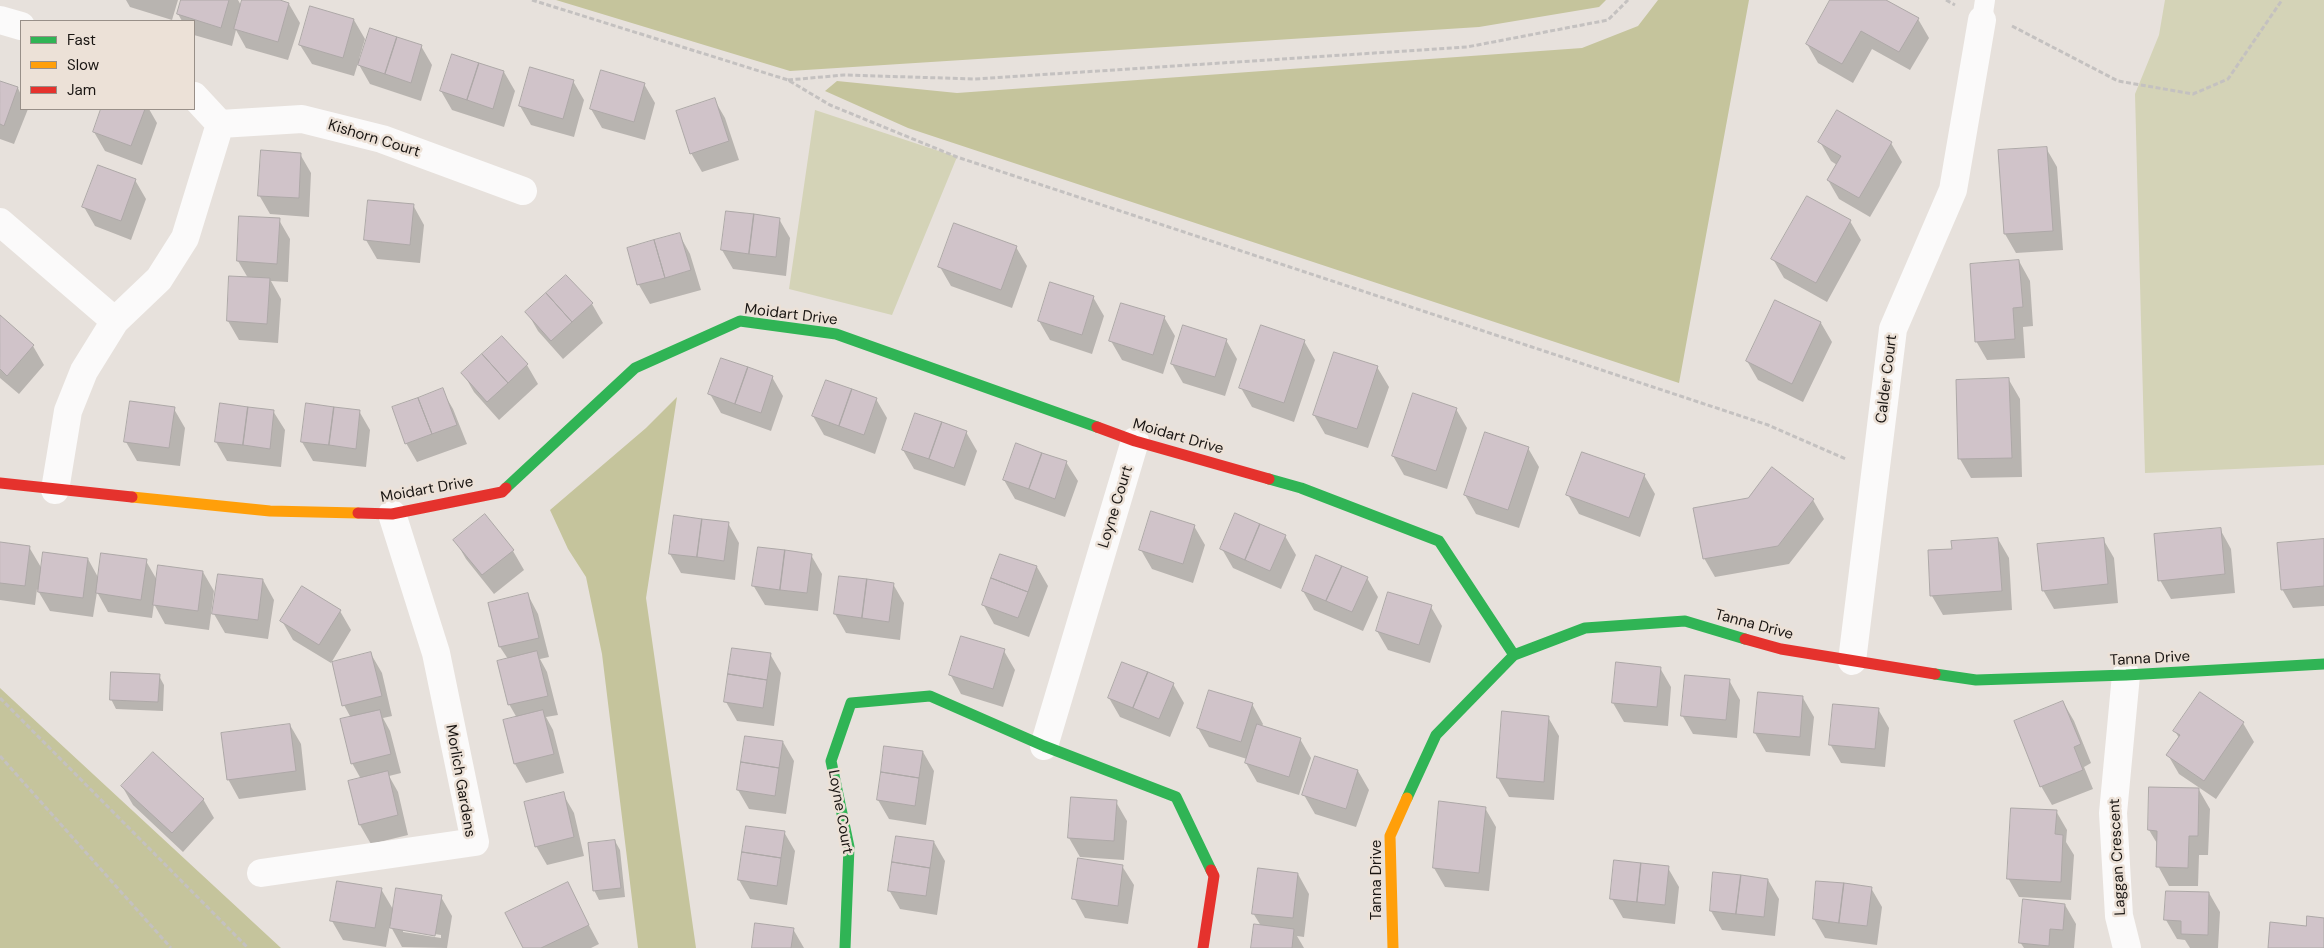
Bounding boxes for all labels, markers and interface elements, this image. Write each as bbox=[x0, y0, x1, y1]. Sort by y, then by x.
legend bbox=[20, 20, 195, 110]
text: Fast bbox=[67, 30, 96, 50]
text: Slow bbox=[67, 55, 99, 75]
text: Jam bbox=[67, 80, 96, 100]
street label: Kishorn Court bbox=[326, 116, 422, 162]
street label: Moidart Drive bbox=[743, 300, 839, 330]
street label: Calder Court bbox=[1873, 334, 1901, 424]
street label: Moidart Drive bbox=[1131, 415, 1225, 459]
street label: Loyne Court bbox=[1095, 464, 1137, 550]
street label: Moidart Drive bbox=[379, 473, 475, 507]
street label: Tanna Drive bbox=[1713, 606, 1795, 644]
street label: Tanna Drive bbox=[2109, 648, 2191, 670]
street label: Morlich Gardens bbox=[441, 723, 479, 839]
street label: Loyne Court bbox=[824, 769, 856, 855]
street label: Laggan Crescent bbox=[2106, 798, 2130, 916]
street label: Tanna Drive bbox=[1368, 840, 1386, 920]

